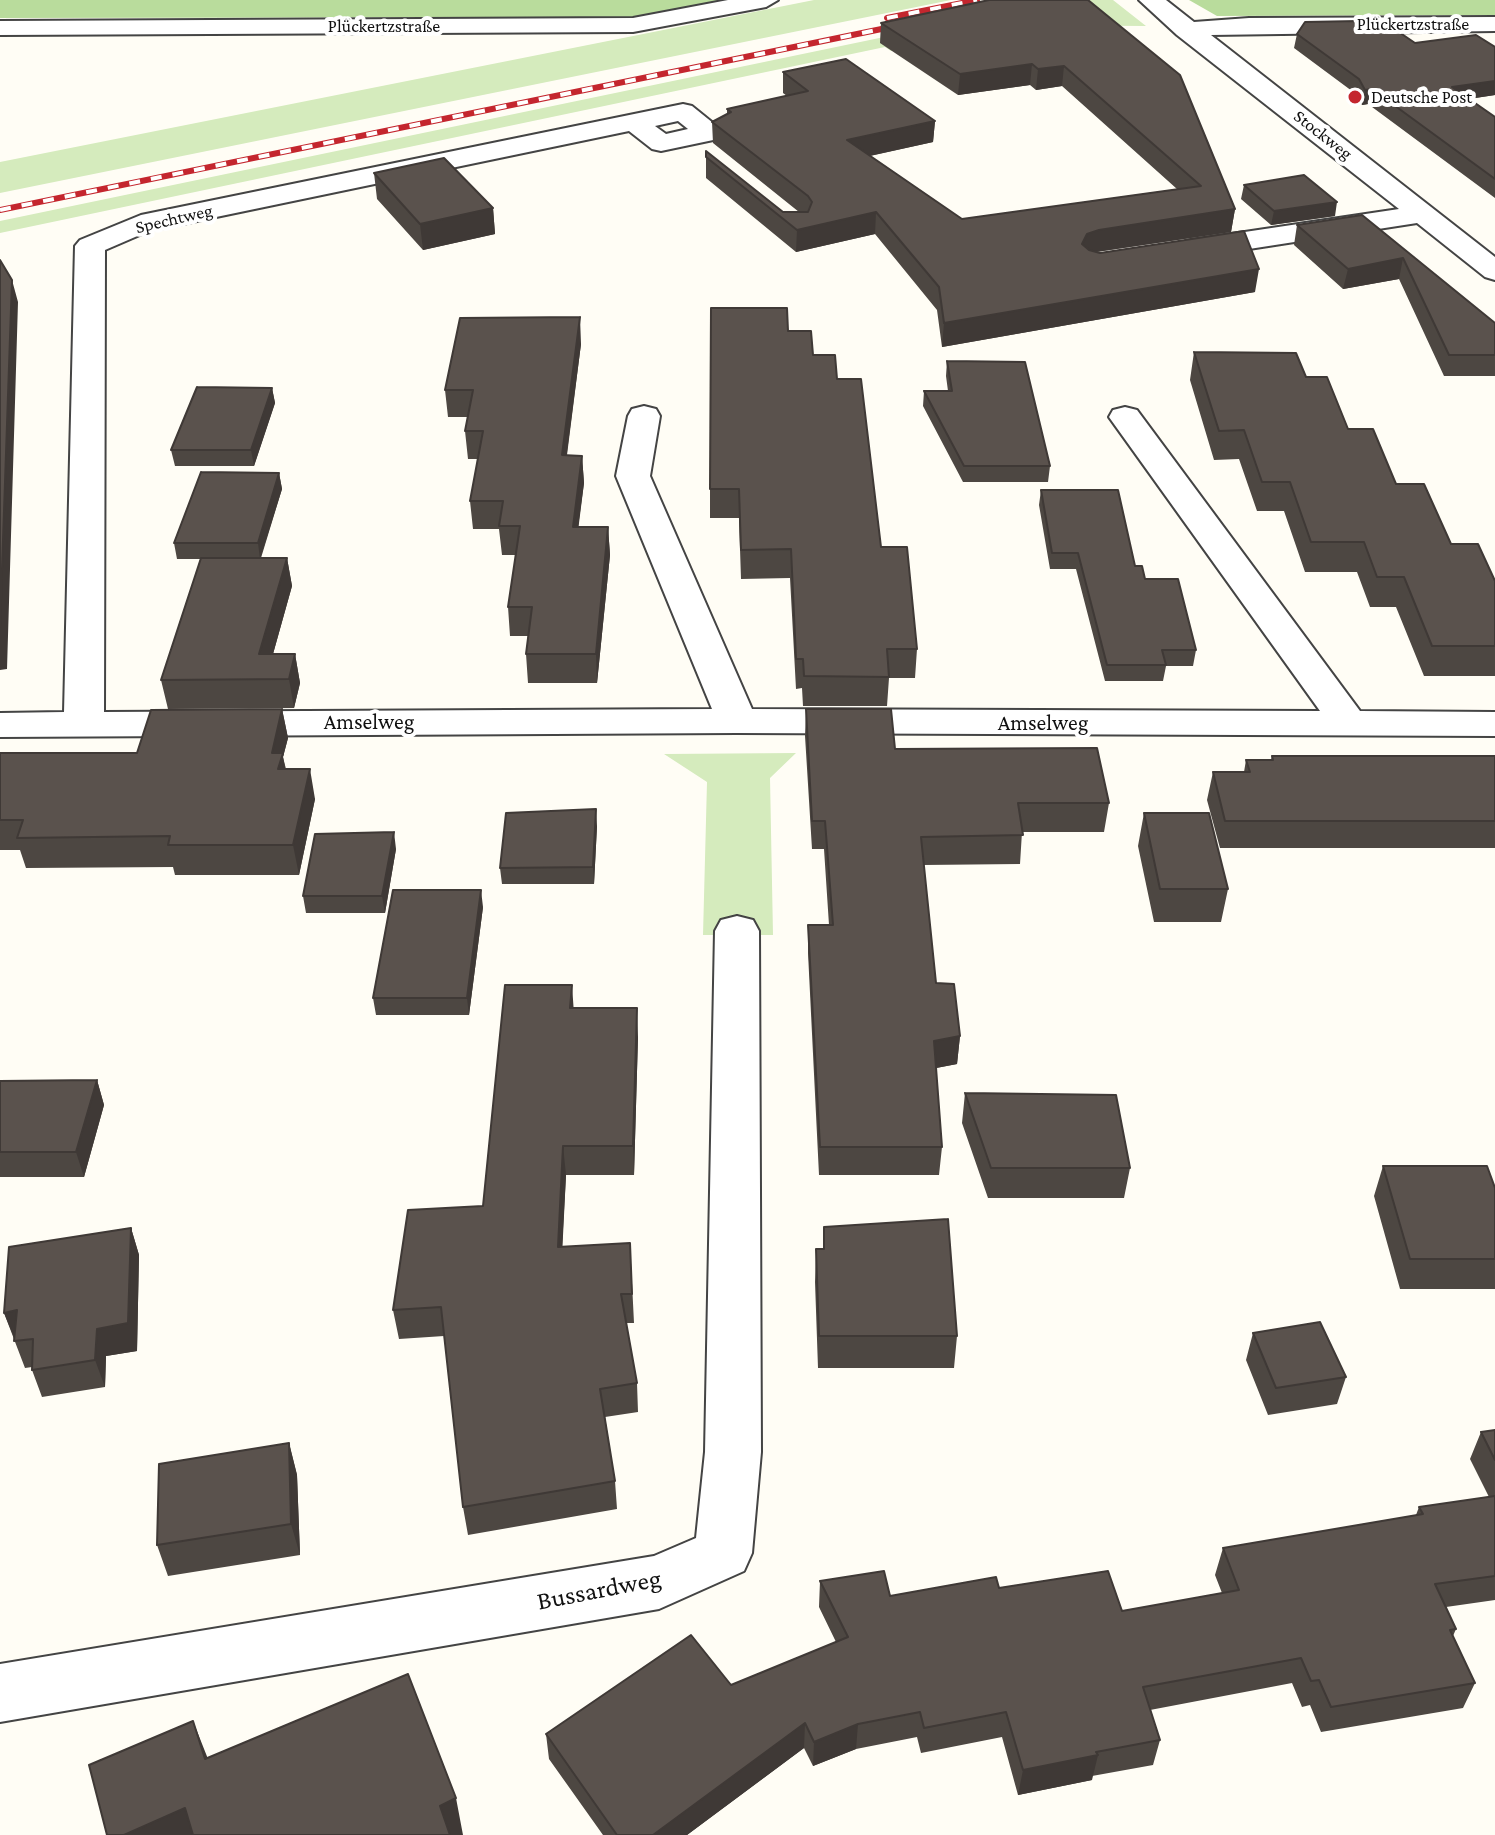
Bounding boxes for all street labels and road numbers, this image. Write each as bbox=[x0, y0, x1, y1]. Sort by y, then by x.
street label: Plückertzstraße bbox=[1357, 13, 1469, 35]
street label: Plückertzstraße bbox=[328, 15, 440, 37]
street label: Stockweg bbox=[1289, 105, 1357, 165]
street label: Spechtweg bbox=[133, 200, 215, 238]
street label: Amselweg bbox=[324, 709, 414, 735]
street label: Amselweg bbox=[998, 710, 1088, 736]
street label: Bussardweg bbox=[534, 1563, 664, 1617]

